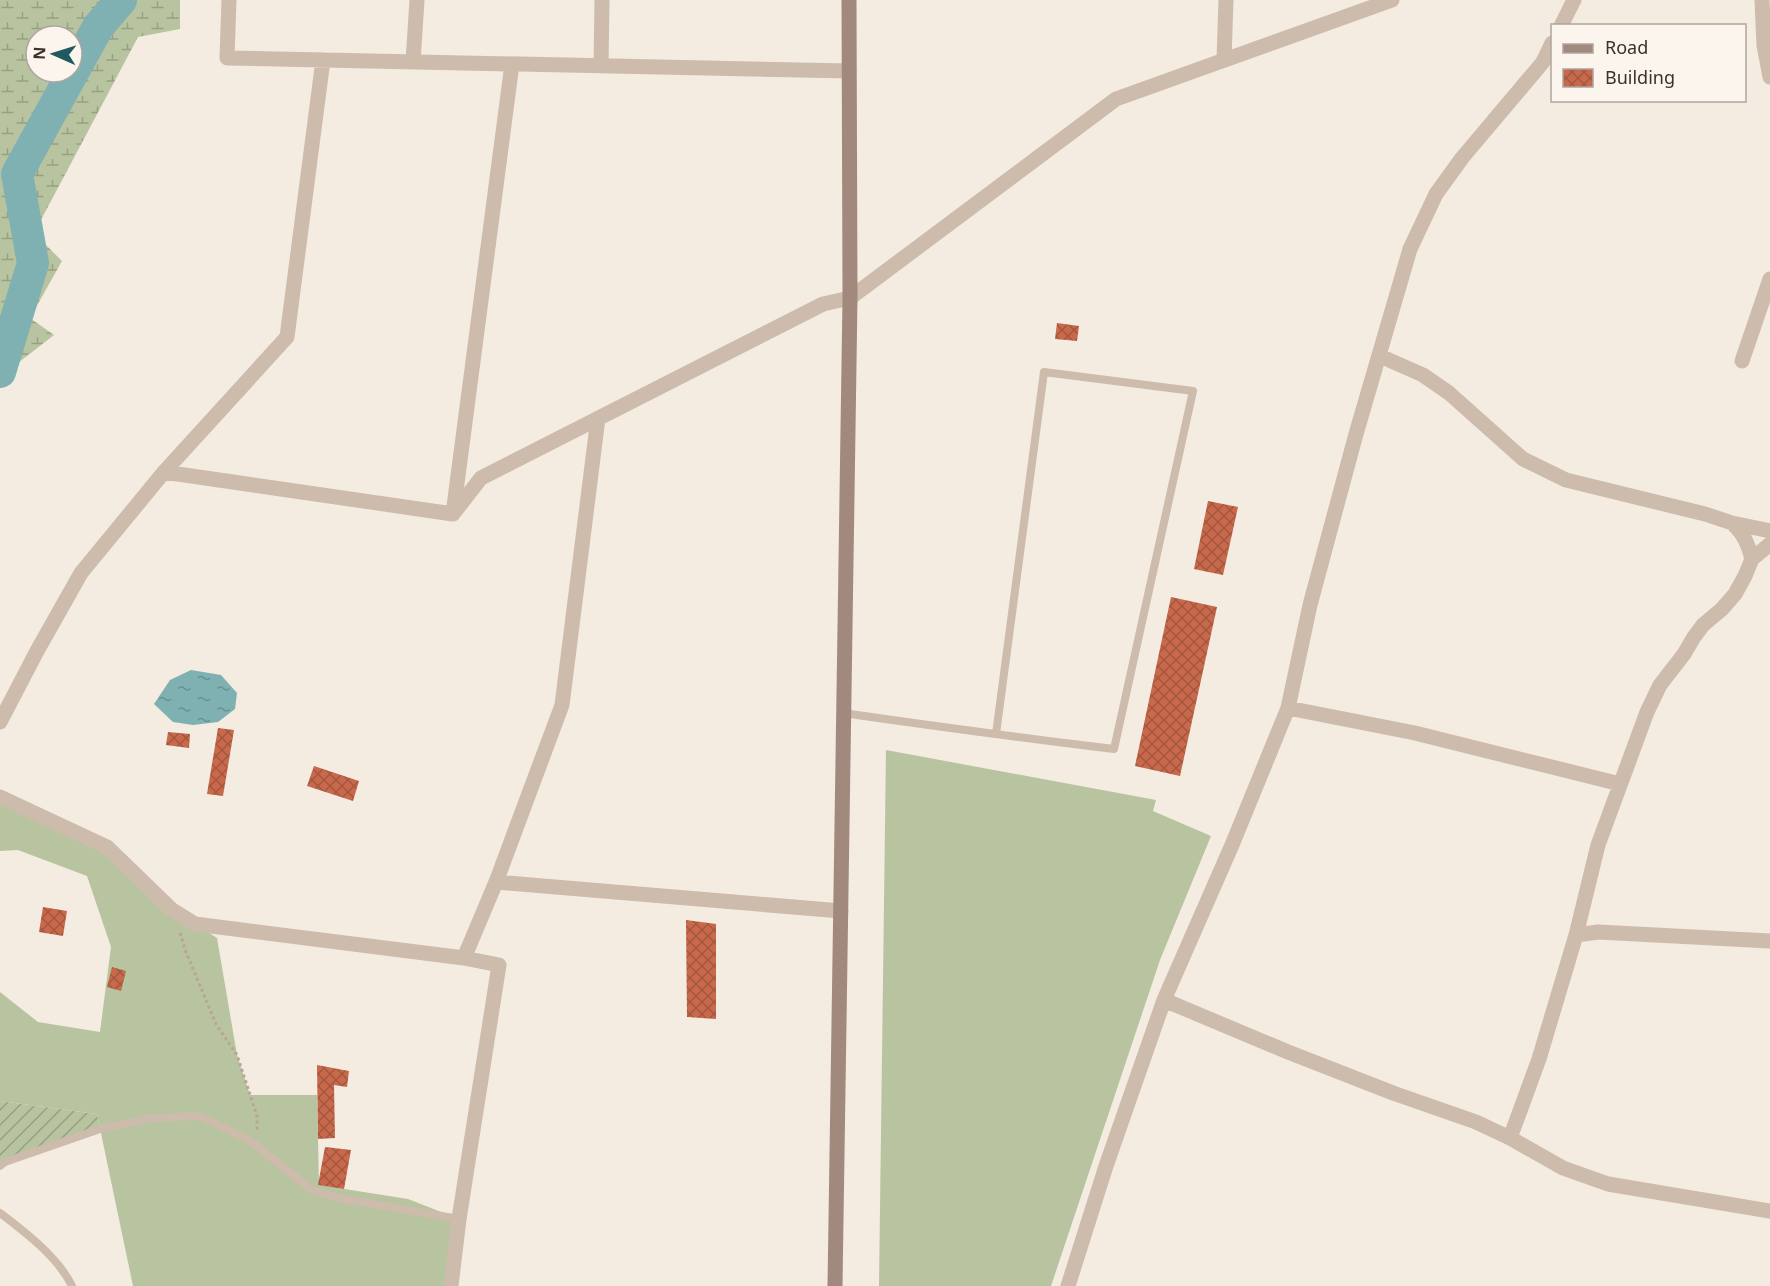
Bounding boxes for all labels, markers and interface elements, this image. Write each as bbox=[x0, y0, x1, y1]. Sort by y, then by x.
north arrow bbox=[24, 24, 84, 84]
legend bbox=[1551, 24, 1746, 102]
text: Road bbox=[1605, 35, 1648, 59]
text: N bbox=[28, 46, 50, 60]
text: Building bbox=[1605, 65, 1675, 89]

